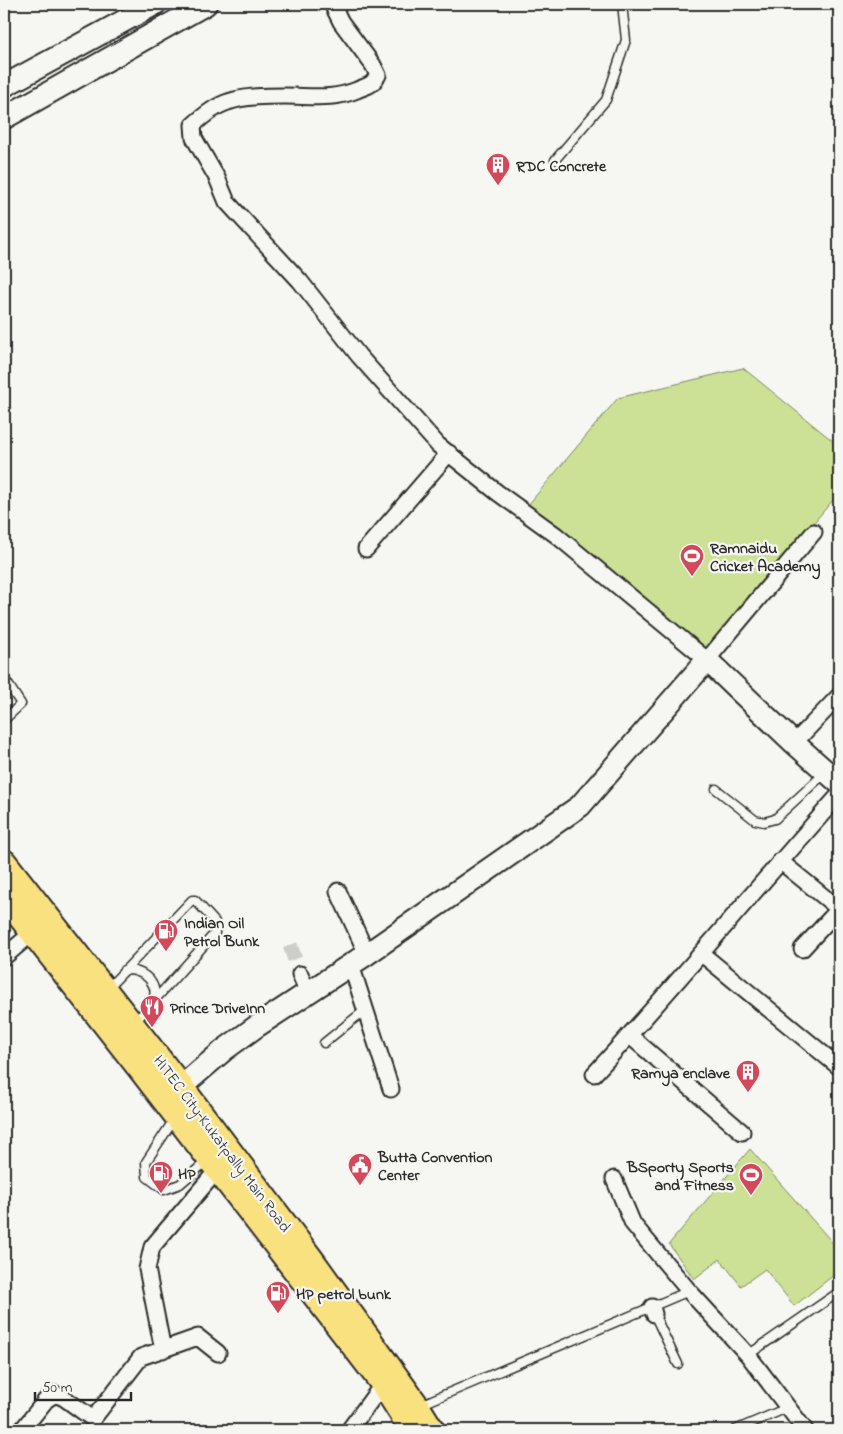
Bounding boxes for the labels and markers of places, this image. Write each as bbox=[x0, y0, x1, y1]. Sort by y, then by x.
building icon: RDC Concrete bbox=[485, 152, 511, 186]
place label: RDC Concrete bbox=[515, 155, 607, 179]
place label: Ramnaidu Cricket Academy bbox=[709, 537, 820, 580]
sports icon: Ramnaidu Cricket Academy bbox=[679, 543, 705, 577]
place label: Indian Oil Petrol Bunk bbox=[184, 912, 260, 954]
fuel station icon: Indian Oil Petrol Bunk bbox=[153, 918, 179, 952]
restaurant icon: Prince DriveInn bbox=[139, 994, 165, 1028]
place label: Prince DriveInn bbox=[170, 997, 265, 1021]
building icon: Ramya enclave bbox=[735, 1059, 761, 1093]
place label: Ramya enclave bbox=[630, 1062, 731, 1087]
place label: Butta Convention Center bbox=[377, 1146, 493, 1188]
public building icon: Butta Convention Center bbox=[347, 1152, 373, 1186]
place label: BSporty Sports and Fitness bbox=[626, 1156, 734, 1198]
fuel station icon: HP bbox=[148, 1160, 174, 1194]
sports icon: BSporty Sports and Fitness bbox=[738, 1162, 764, 1196]
place label: HP bbox=[178, 1163, 196, 1187]
fuel station icon: HP petrol bunk bbox=[265, 1280, 291, 1314]
place label: HP petrol bunk bbox=[296, 1283, 392, 1307]

